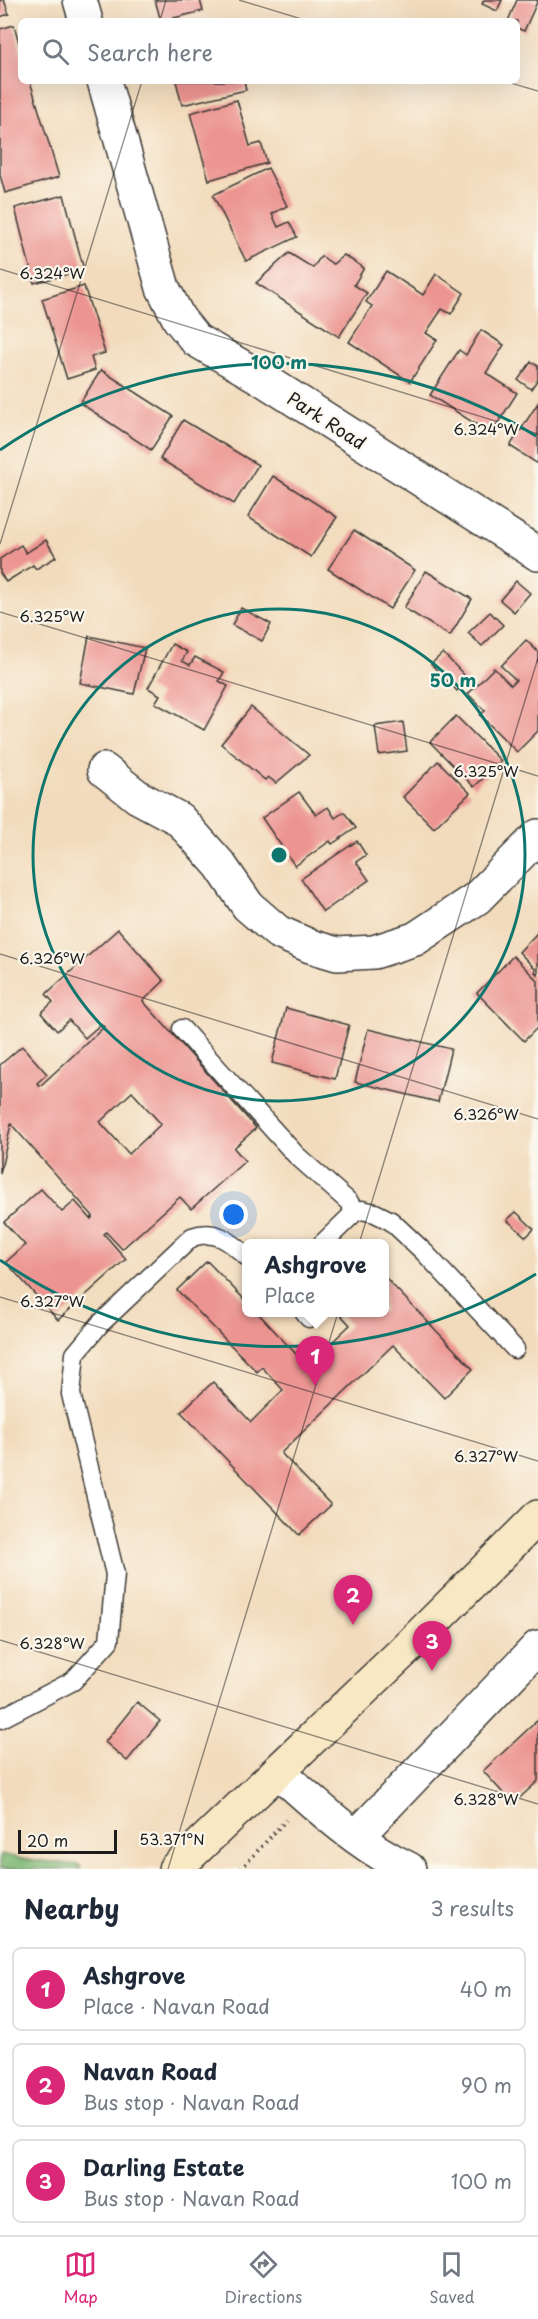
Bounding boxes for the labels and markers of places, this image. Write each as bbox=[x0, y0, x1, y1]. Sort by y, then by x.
centre of rings bbox=[269, 845, 289, 865]
pin: 1 bbox=[296, 1336, 334, 1386]
pin: 2 bbox=[334, 1576, 372, 1625]
pin: 3 bbox=[412, 1622, 452, 1671]

